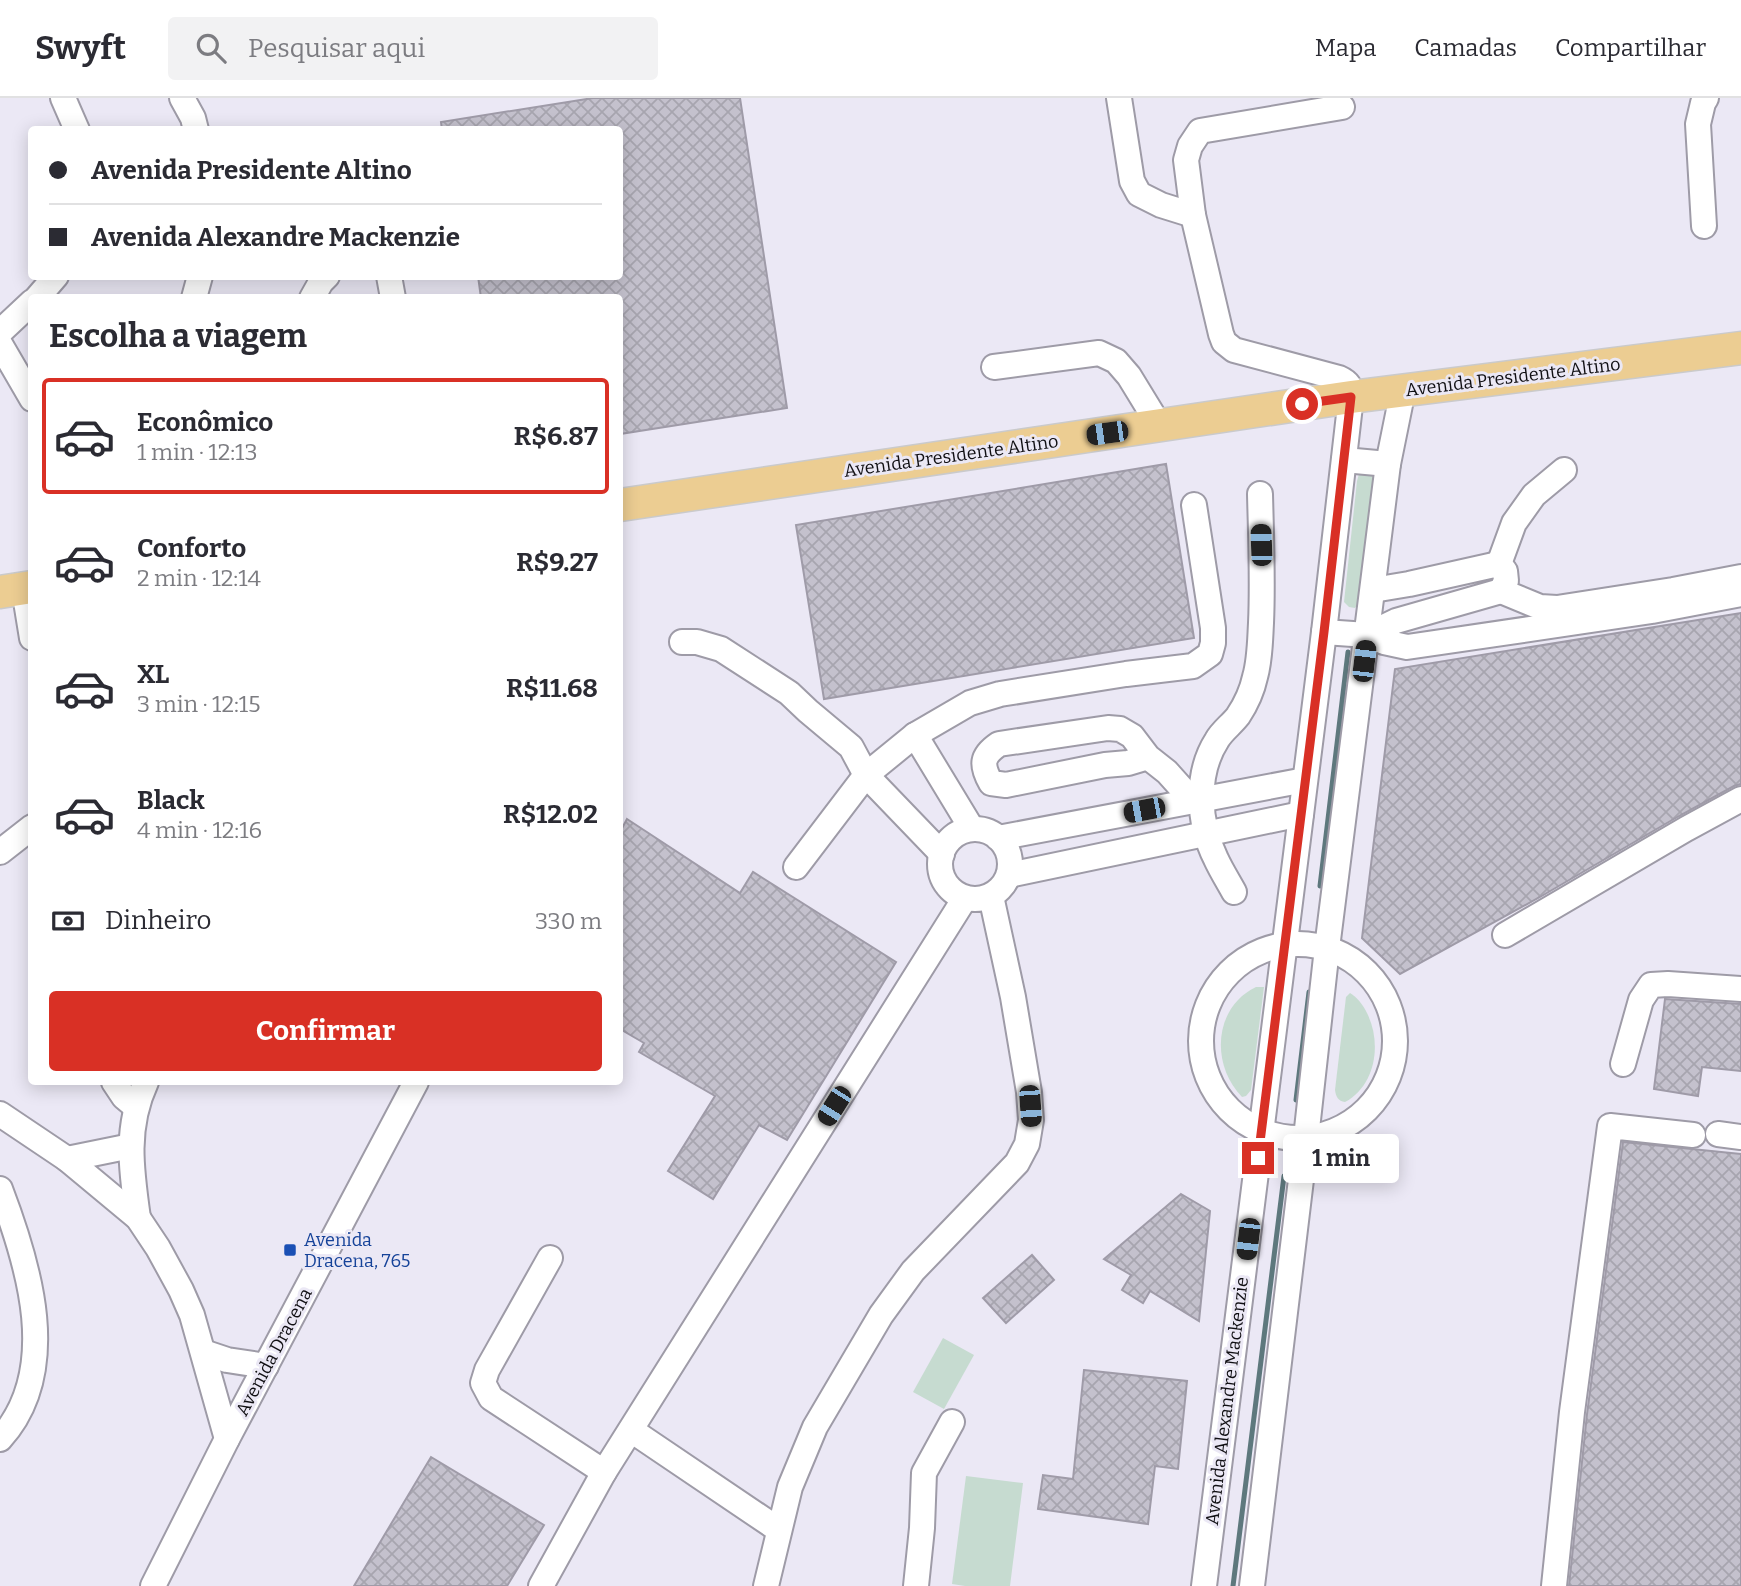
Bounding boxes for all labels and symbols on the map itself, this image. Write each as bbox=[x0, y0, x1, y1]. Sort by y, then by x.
street label: Avenida Presidente Altino bbox=[1404, 353, 1622, 401]
route start bbox=[1286, 388, 1318, 420]
car bbox=[1085, 420, 1130, 446]
street label: Avenida Presidente Altino bbox=[842, 430, 1060, 482]
car bbox=[1250, 524, 1273, 566]
car bbox=[1352, 639, 1377, 683]
car bbox=[1122, 796, 1167, 824]
car bbox=[814, 1083, 855, 1129]
car bbox=[1019, 1084, 1042, 1128]
callout: 1 min bbox=[1282, 1134, 1398, 1182]
route end bbox=[1242, 1142, 1274, 1174]
car bbox=[1236, 1217, 1261, 1261]
place label: Avenida Dracena, 765 bbox=[304, 1229, 410, 1272]
marker: Avenida Dracena, 765 bbox=[282, 1242, 298, 1258]
street label: Avenida Alexandre Mackenzie bbox=[1201, 1276, 1253, 1526]
street label: Avenida Dracena bbox=[231, 1284, 317, 1420]

